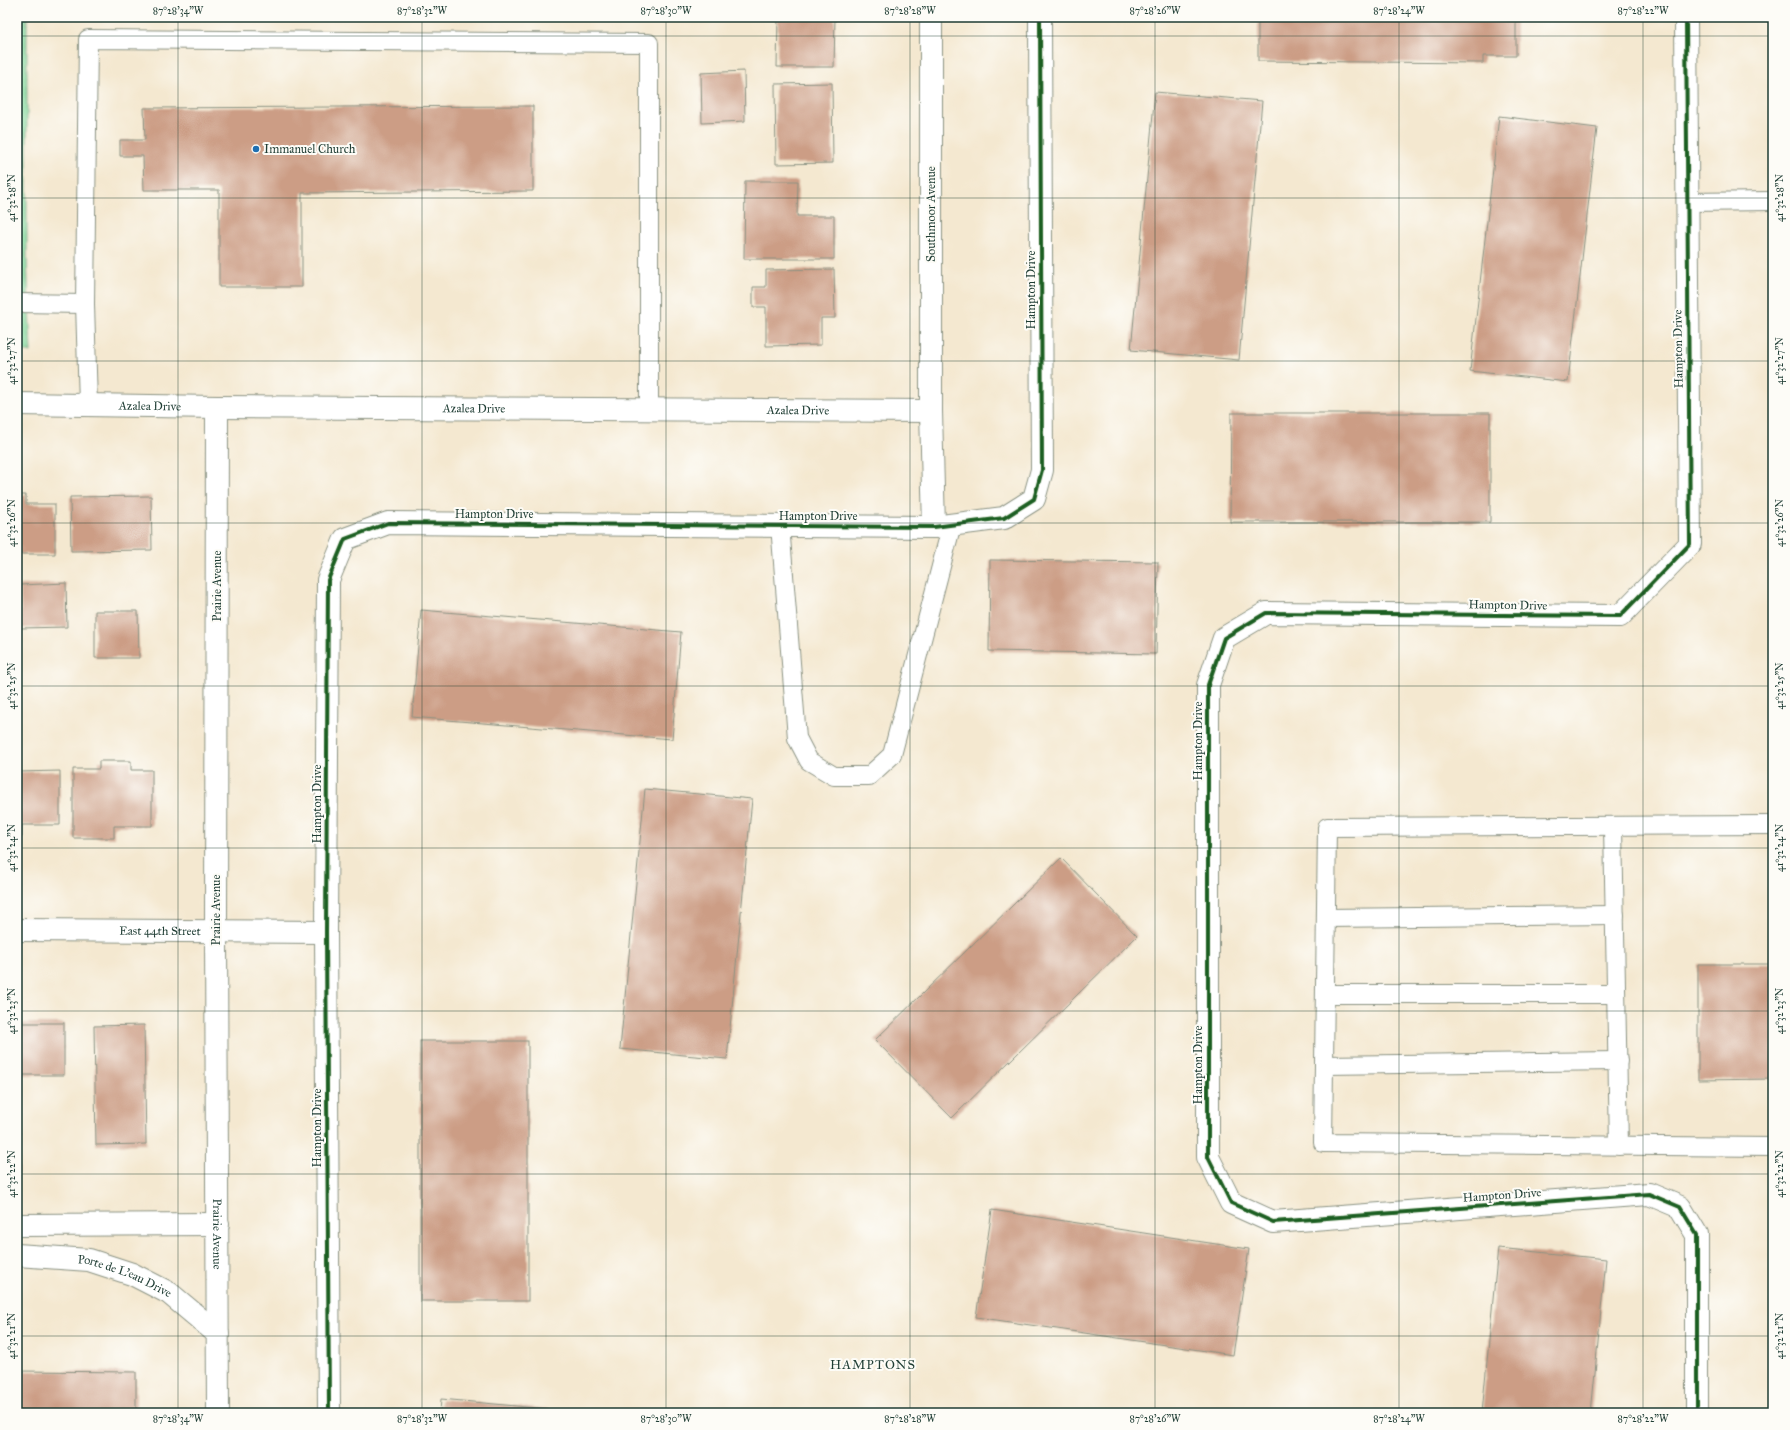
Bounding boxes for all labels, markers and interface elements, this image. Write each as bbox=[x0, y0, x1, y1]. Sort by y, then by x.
text: 87°28'34"W bbox=[153, 5, 204, 17]
text: 87°28'32"W bbox=[397, 5, 448, 17]
text: 87°28'30"W bbox=[641, 5, 692, 17]
text: 87°28'28"W bbox=[884, 5, 936, 17]
text: 87°28'26"W bbox=[1129, 5, 1181, 17]
text: 87°28'24"W bbox=[1373, 5, 1425, 17]
text: 87°28'22"W bbox=[1618, 5, 1669, 17]
place label: Immanuel Church bbox=[264, 142, 356, 156]
marker: Immanuel Church bbox=[251, 144, 261, 154]
street label: Southmoor Avenue bbox=[924, 166, 938, 262]
text: 41°32'28"N bbox=[6, 174, 18, 222]
text: 41°32'28"N bbox=[1774, 174, 1786, 222]
street label: Hampton Drive bbox=[1024, 251, 1038, 329]
street label: Hampton Drive bbox=[1670, 310, 1686, 388]
text: 41°32'27"N bbox=[6, 337, 18, 385]
text: 41°32'27"N bbox=[1774, 337, 1786, 385]
street label: Azalea Drive bbox=[118, 399, 181, 413]
street label: Azalea Drive bbox=[442, 401, 505, 416]
street label: Azalea Drive bbox=[766, 403, 829, 417]
text: 41°32'26"N bbox=[6, 499, 18, 547]
text: 41°32'26"N bbox=[1774, 499, 1786, 547]
street label: Hampton Drive bbox=[455, 507, 533, 521]
street label: Hampton Drive bbox=[779, 509, 857, 523]
street label: Prairie Avenue bbox=[210, 550, 224, 622]
street label: Hampton Drive bbox=[1469, 597, 1547, 613]
text: 41°32'25"N bbox=[6, 662, 18, 710]
text: 41°32'25"N bbox=[1774, 662, 1786, 710]
street label: Hampton Drive bbox=[1191, 702, 1205, 780]
street label: Hampton Drive bbox=[310, 765, 324, 843]
text: 41°32'24"N bbox=[6, 823, 18, 872]
text: 41°32'24"N bbox=[1774, 823, 1786, 872]
street label: Prairie Avenue bbox=[209, 874, 223, 946]
street label: East 44th Street bbox=[119, 924, 202, 938]
text: 41°32'23"N bbox=[6, 987, 18, 1034]
text: 41°32'23"N bbox=[1774, 987, 1786, 1034]
street label: Hampton Drive bbox=[1191, 1026, 1205, 1104]
street label: Hampton Drive bbox=[310, 1089, 324, 1167]
text: 41°32'22"N bbox=[6, 1150, 18, 1198]
text: 41°32'22"N bbox=[1774, 1150, 1786, 1198]
street label: Hampton Drive bbox=[1462, 1185, 1542, 1205]
street label: Prairie Avenue bbox=[210, 1198, 224, 1270]
street label: Porte de L'eau Drive bbox=[77, 1252, 174, 1300]
text: 41°32'21"N bbox=[6, 1312, 18, 1359]
text: 41°32'21"N bbox=[1774, 1312, 1786, 1359]
district label: HAMPTONS bbox=[830, 1357, 916, 1373]
text: 87°28'34"W bbox=[153, 1413, 204, 1425]
text: 87°28'32"W bbox=[397, 1413, 448, 1425]
text: 87°28'30"W bbox=[641, 1413, 692, 1425]
text: 87°28'28"W bbox=[884, 1413, 936, 1425]
text: 87°28'26"W bbox=[1129, 1413, 1181, 1425]
text: 87°28'24"W bbox=[1373, 1413, 1425, 1425]
text: 87°28'22"W bbox=[1618, 1413, 1669, 1425]

